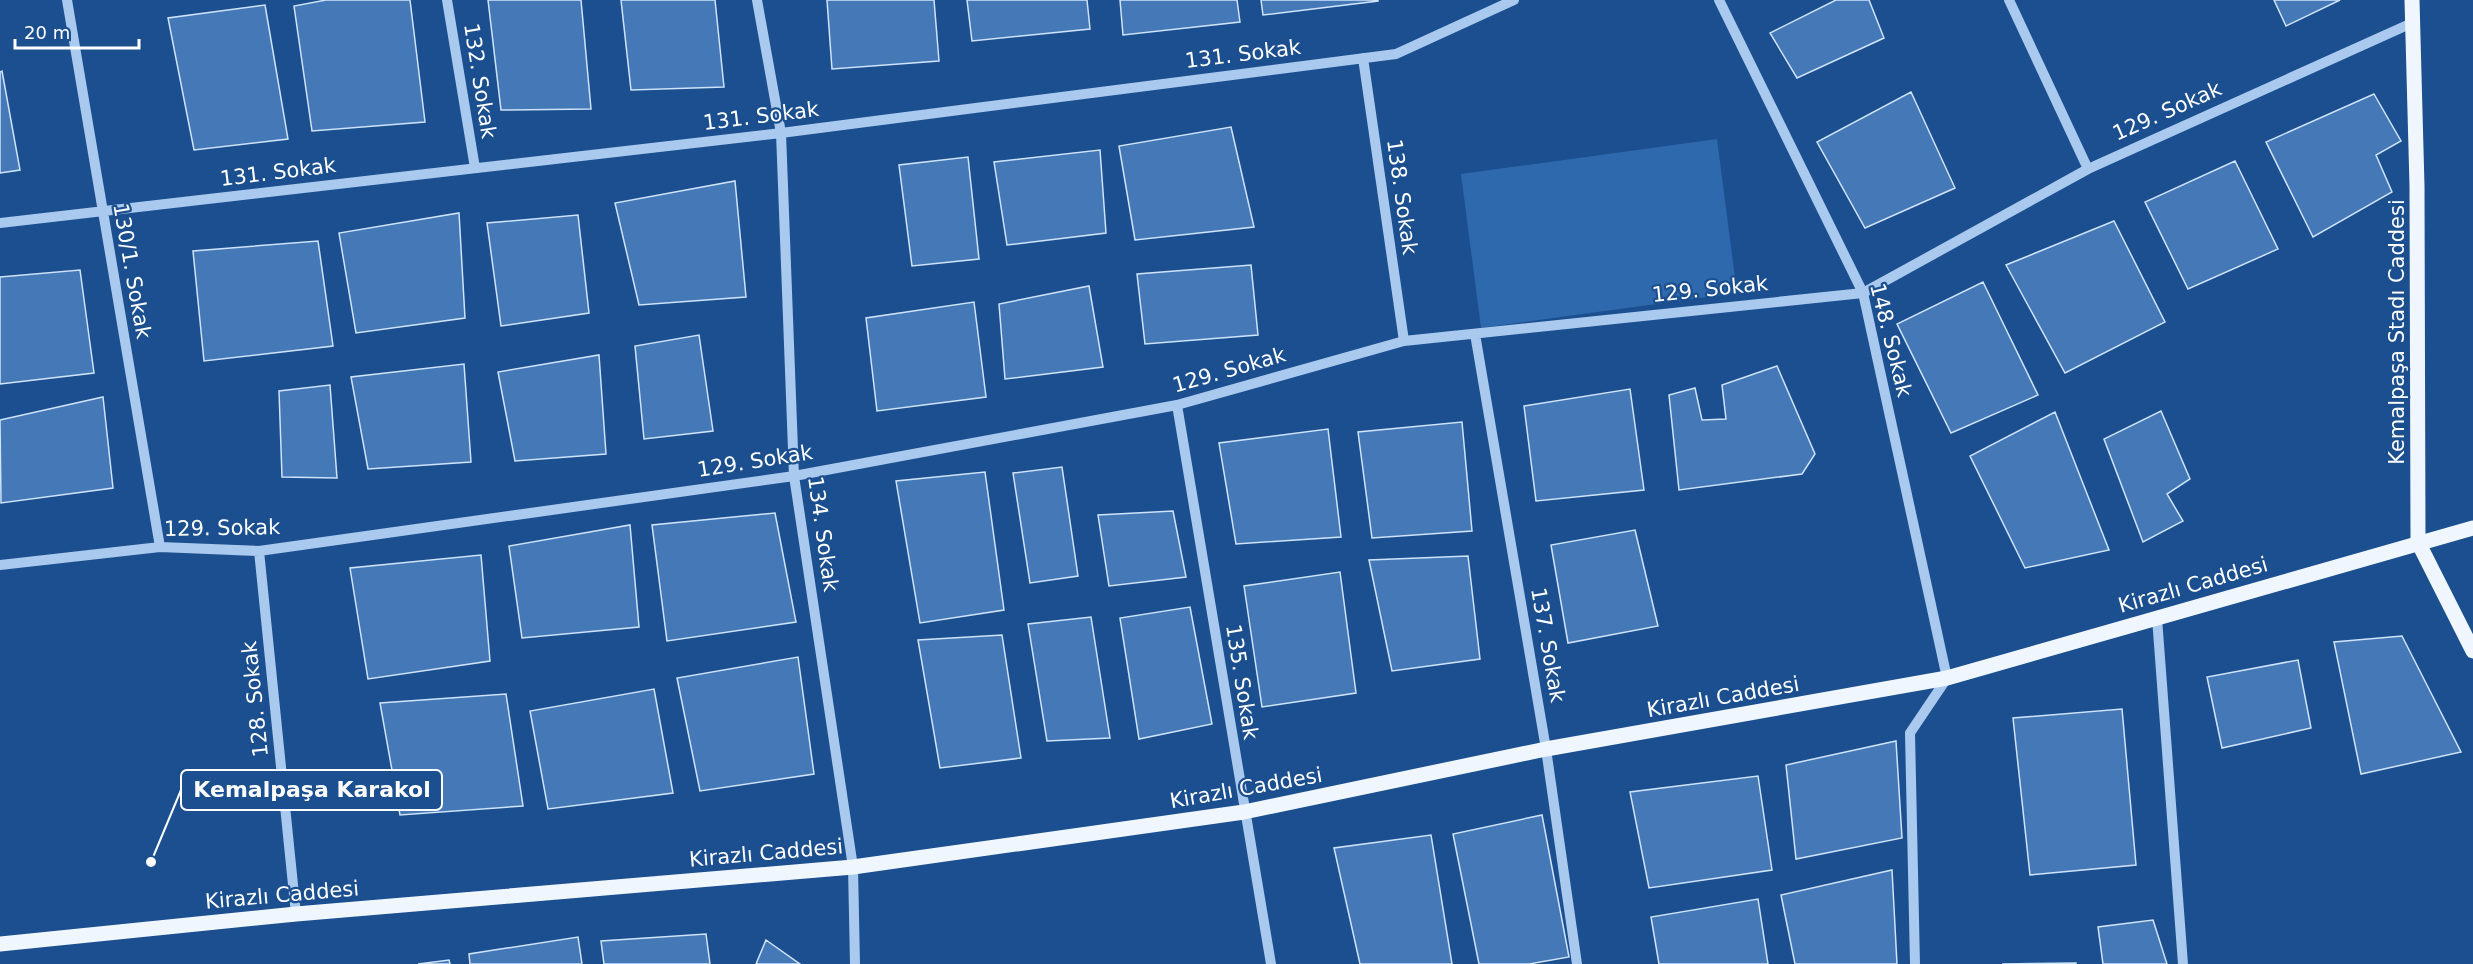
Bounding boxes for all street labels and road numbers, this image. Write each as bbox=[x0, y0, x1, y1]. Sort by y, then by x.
street label: 132. Sokak bbox=[459, 22, 501, 141]
street label: 131. Sokak bbox=[1184, 35, 1303, 73]
street label: 129. Sokak bbox=[2109, 76, 2226, 146]
street label: 131. Sokak bbox=[702, 97, 821, 135]
street label: 138. Sokak bbox=[1382, 138, 1422, 257]
street label: 131. Sokak bbox=[219, 153, 338, 191]
street label: Kemalpaşa Stadı Caddesi bbox=[2385, 199, 2409, 465]
street label: 130/1. Sokak bbox=[108, 202, 156, 341]
street label: 129. Sokak bbox=[1651, 271, 1770, 307]
street label: 148. Sokak bbox=[1865, 281, 1917, 400]
street label: 129. Sokak bbox=[1170, 342, 1289, 398]
street label: 129. Sokak bbox=[696, 440, 815, 482]
street label: 134. Sokak bbox=[803, 475, 843, 594]
street label: 129. Sokak bbox=[164, 515, 281, 541]
street label: Kirazlı Caddesi bbox=[2115, 552, 2271, 618]
street label: 137. Sokak bbox=[1526, 586, 1570, 705]
street label: 135. Sokak bbox=[1221, 623, 1263, 742]
street label: 128. Sokak bbox=[237, 639, 273, 758]
street label: Kirazlı Caddesi bbox=[1645, 672, 1801, 722]
street label: Kirazlı Caddesi bbox=[1168, 763, 1324, 813]
street label: Kirazlı Caddesi bbox=[688, 834, 844, 872]
street label: Kirazlı Caddesi bbox=[204, 876, 360, 914]

